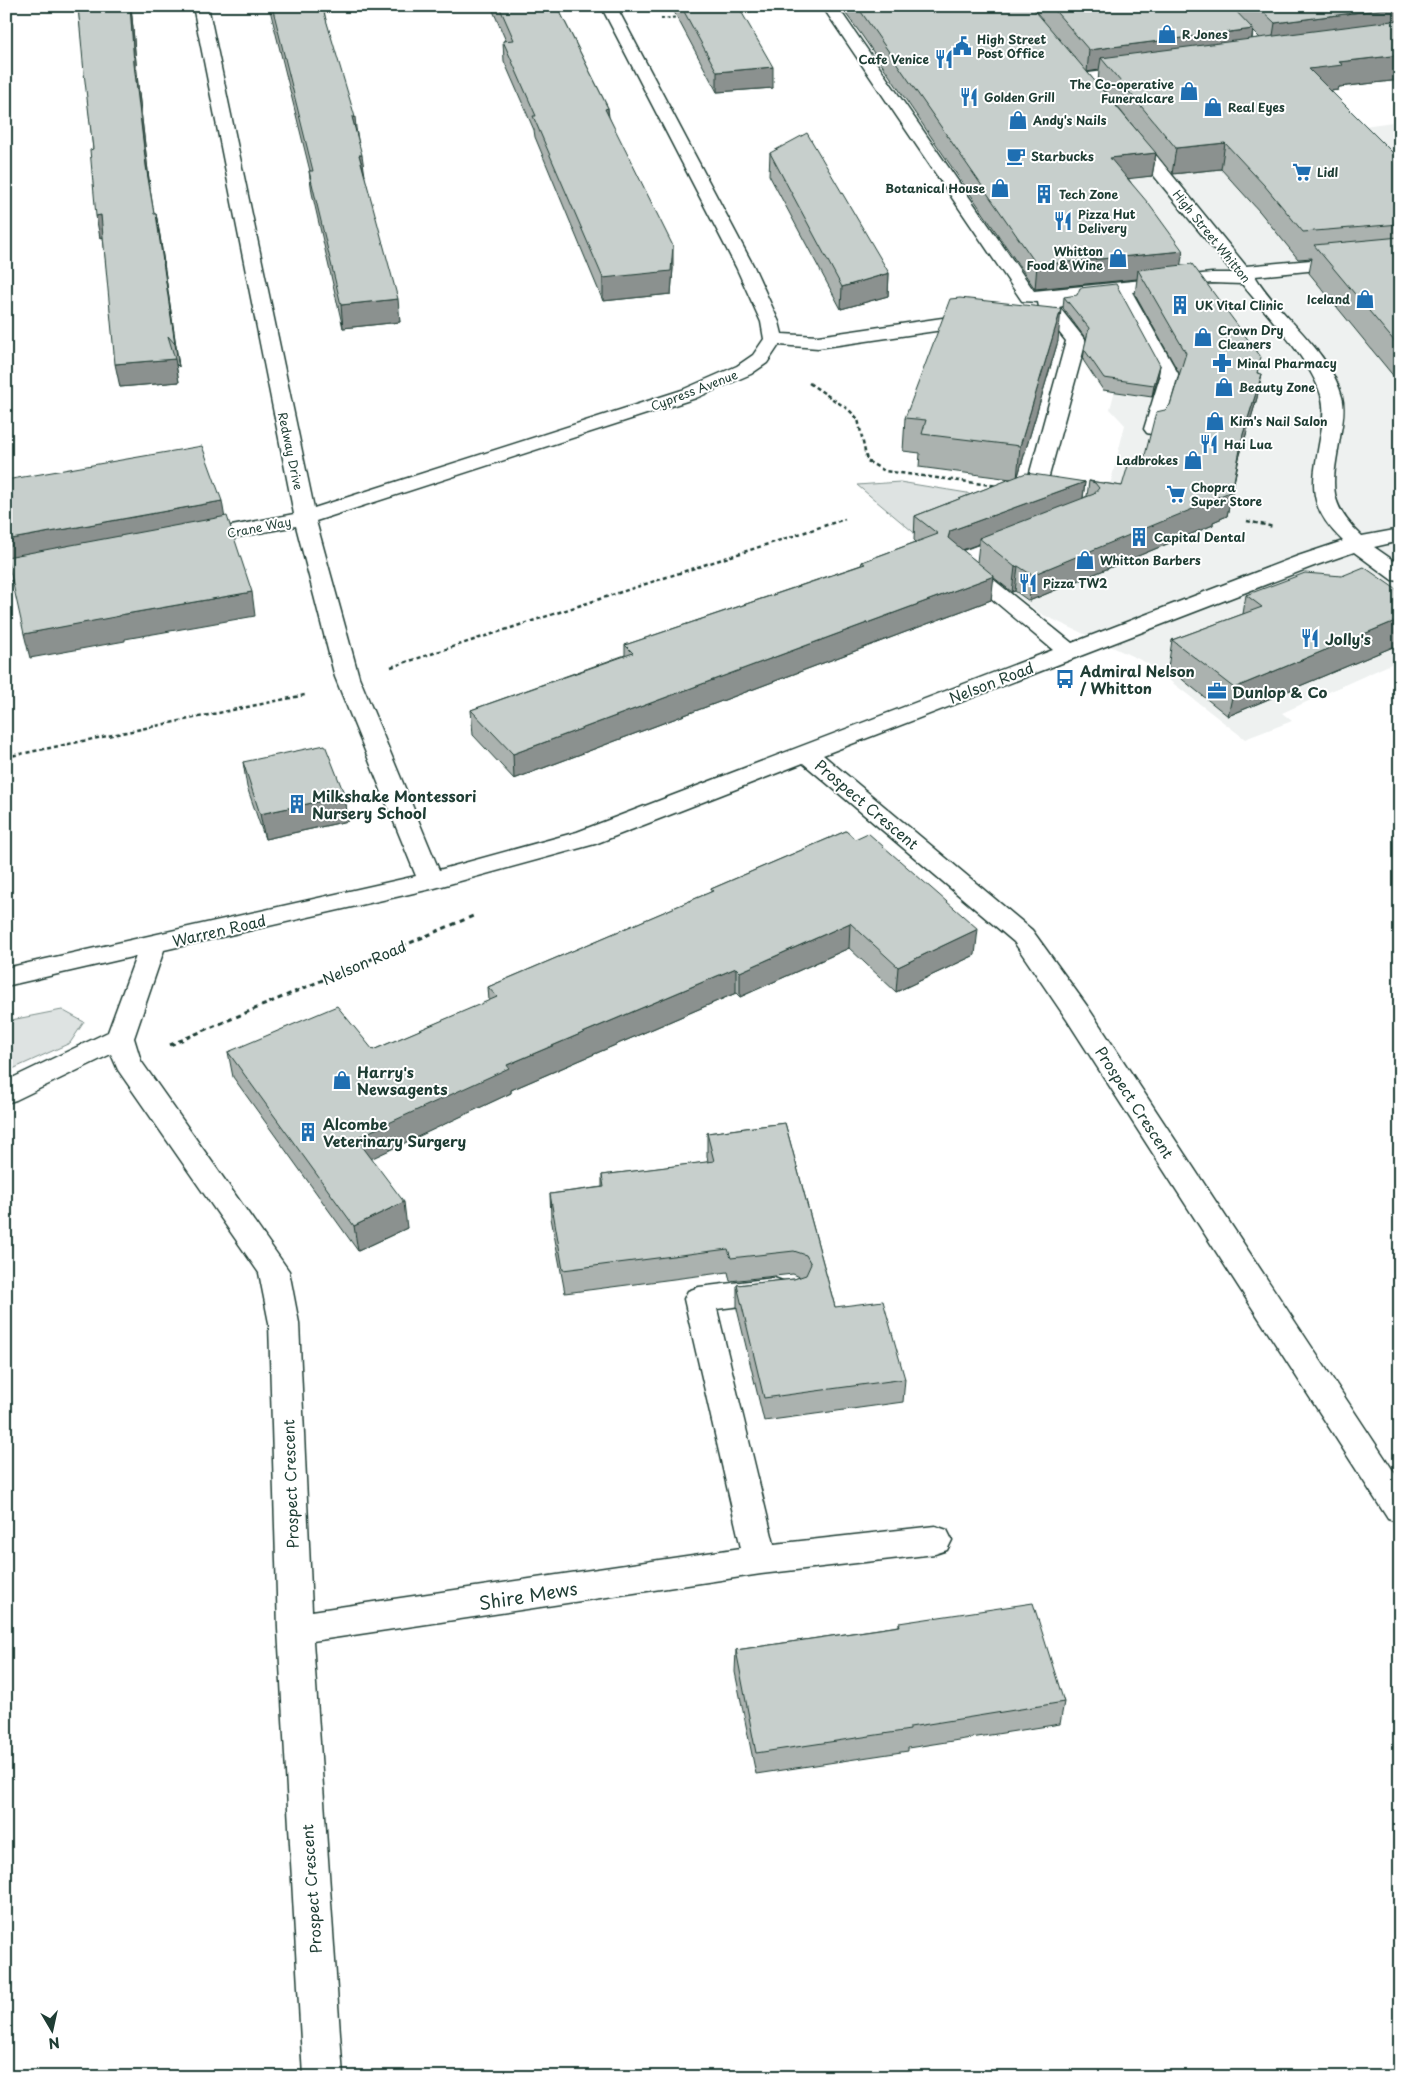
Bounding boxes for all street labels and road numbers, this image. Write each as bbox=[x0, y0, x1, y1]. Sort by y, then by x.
street label: High Street Whitton bbox=[1169, 186, 1255, 286]
street label: Cypress Avenue bbox=[648, 365, 741, 415]
street label: Redway Drive bbox=[274, 410, 308, 492]
street label: Crane Way bbox=[225, 512, 293, 542]
street label: Nelson Road bbox=[945, 655, 1037, 709]
street label: Prospect Crescent bbox=[810, 754, 924, 854]
street label: Warren Road bbox=[170, 908, 268, 952]
street label: Nelson Road bbox=[318, 934, 410, 990]
street label: Prospect Crescent bbox=[1090, 1041, 1180, 1163]
street label: Prospect Crescent bbox=[276, 1419, 304, 1549]
street label: Shire Mews bbox=[477, 1574, 579, 1616]
street label: Prospect Crescent bbox=[295, 1824, 327, 1954]

